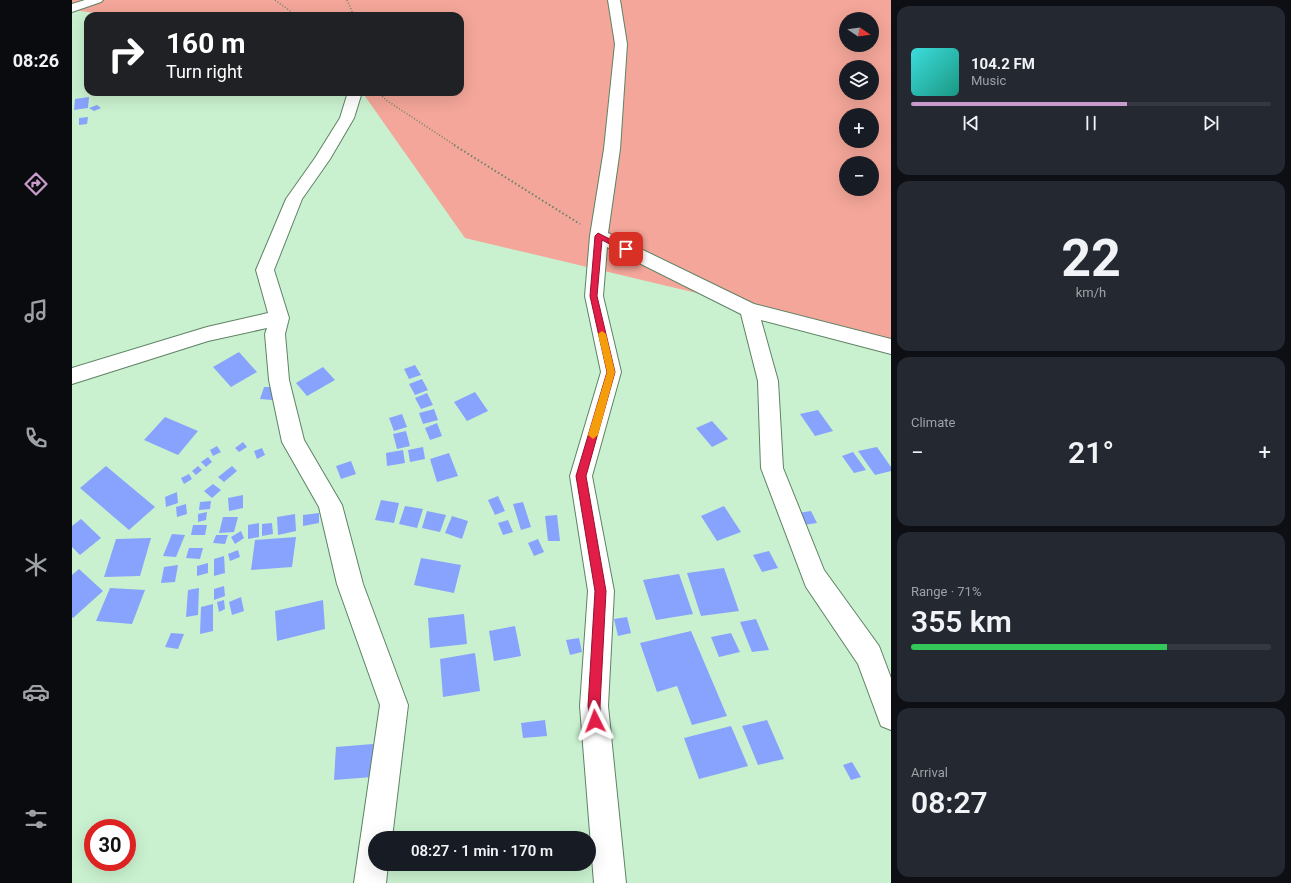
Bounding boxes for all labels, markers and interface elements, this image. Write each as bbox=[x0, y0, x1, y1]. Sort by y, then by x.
north arrow bbox=[839, 12, 879, 52]
map controls bbox=[839, 12, 879, 196]
text: 160 m bbox=[166, 27, 245, 60]
icon: right bbox=[100, 28, 152, 80]
text: 08:26 bbox=[13, 50, 59, 71]
text: 104.2 FM bbox=[971, 55, 1035, 73]
button: layers bbox=[839, 60, 879, 100]
text: Turn right bbox=[166, 61, 243, 82]
text: Music bbox=[971, 73, 1006, 88]
button: + bbox=[839, 108, 879, 148]
icon: previous bbox=[960, 112, 982, 134]
icon: pause bbox=[1080, 112, 1102, 134]
icon: next bbox=[1200, 112, 1222, 134]
button: − bbox=[839, 156, 879, 196]
icon: directions bbox=[22, 170, 50, 198]
text: 22 bbox=[1061, 228, 1121, 289]
pin bbox=[609, 232, 643, 266]
icon: arrive bbox=[615, 238, 637, 260]
text: km/h bbox=[1076, 285, 1106, 300]
icon: music bbox=[22, 297, 50, 325]
text: Climate bbox=[911, 415, 955, 430]
icon: phone bbox=[22, 424, 50, 452]
text: 21° bbox=[1068, 435, 1114, 470]
text: − bbox=[911, 440, 924, 465]
text: + bbox=[1259, 440, 1271, 465]
icon: climate bbox=[22, 551, 50, 579]
text: Range · 71% bbox=[911, 584, 981, 599]
text: 355 km bbox=[911, 604, 1012, 639]
icon: car bbox=[22, 678, 50, 706]
position arrow bbox=[574, 700, 616, 742]
text: Arrival bbox=[911, 765, 948, 780]
text: 08:27 bbox=[911, 785, 988, 820]
icon: filters bbox=[22, 805, 50, 833]
speed limit sign: 30 bbox=[84, 819, 136, 871]
text: 08:27 · 1 min · 170 m bbox=[411, 842, 553, 860]

